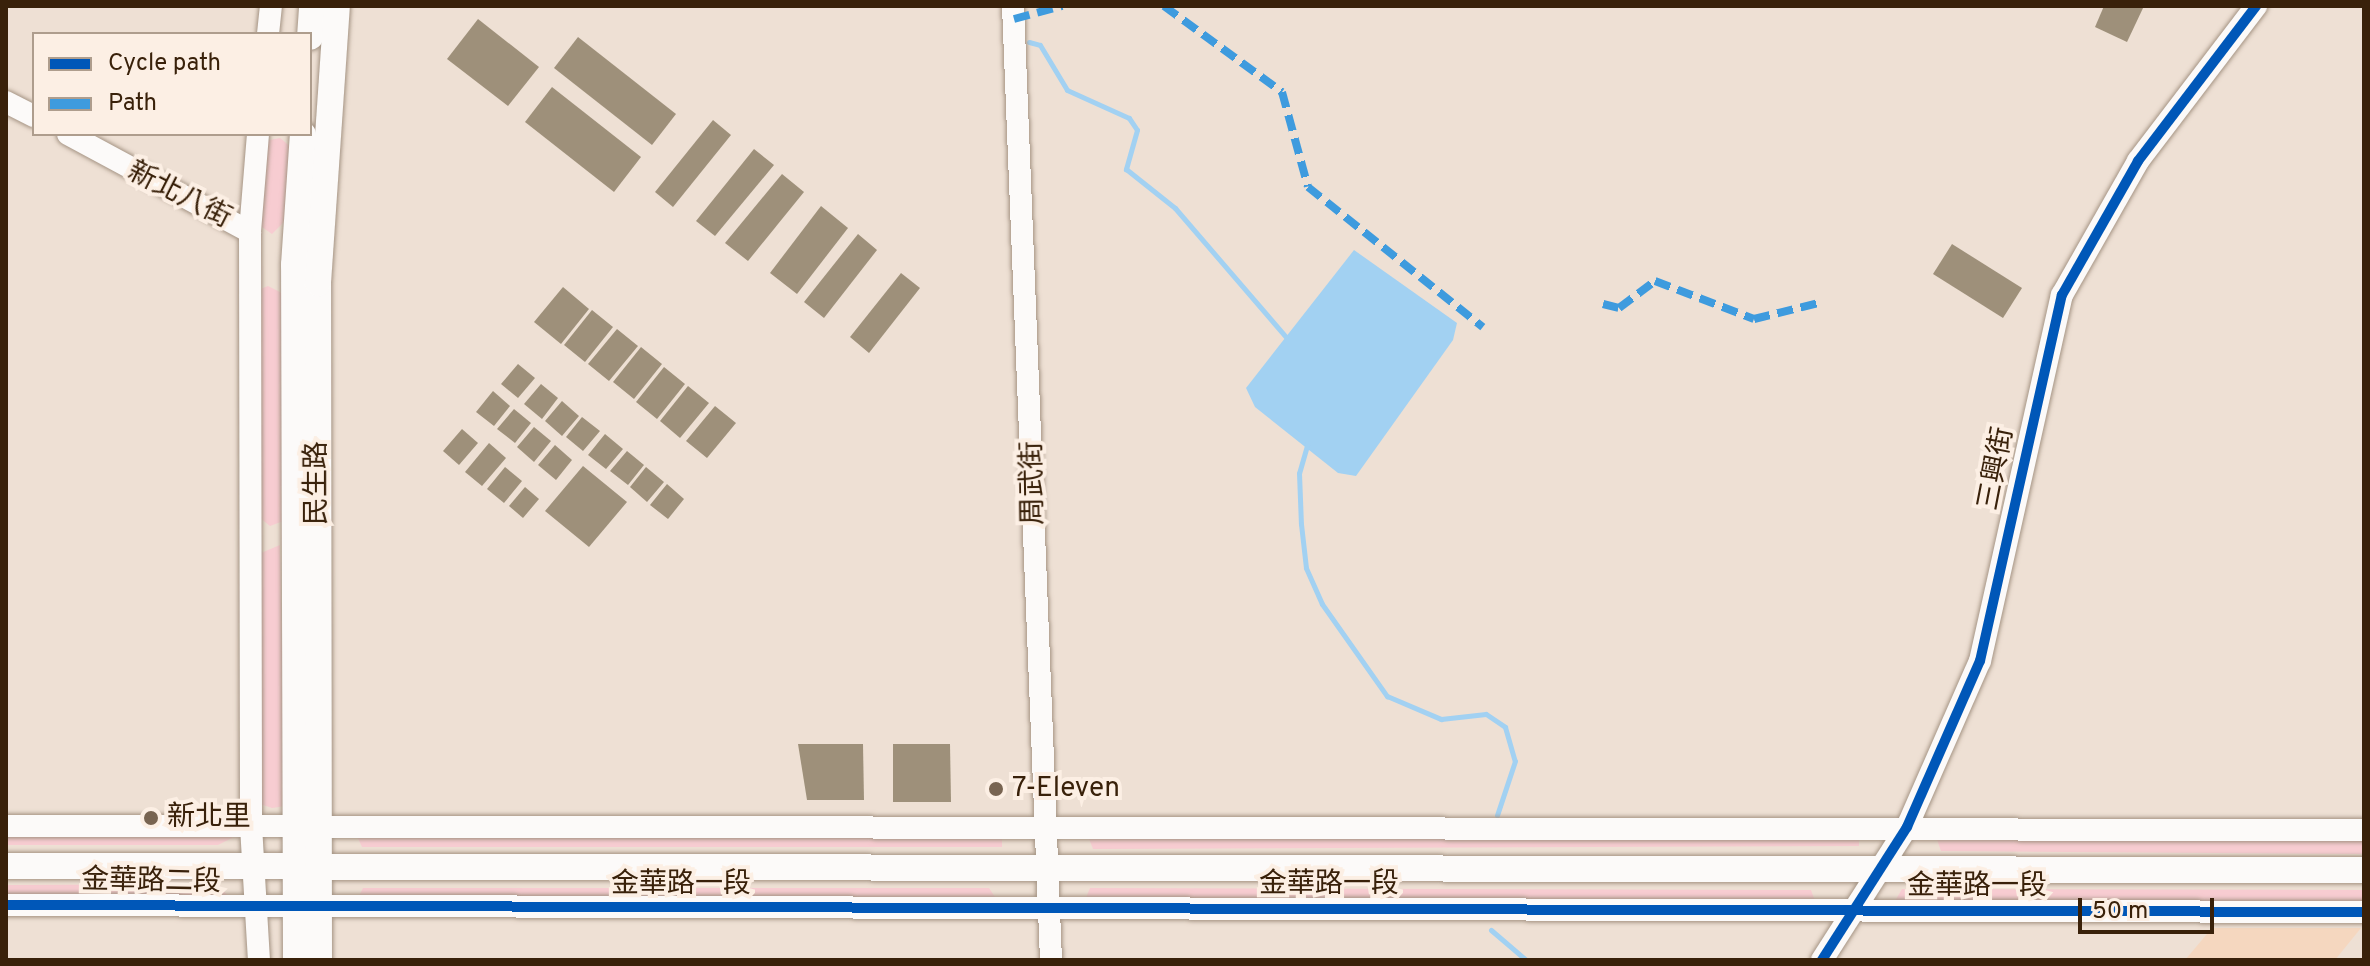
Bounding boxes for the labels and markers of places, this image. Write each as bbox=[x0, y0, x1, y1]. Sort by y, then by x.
place label: 7-Eleven bbox=[1012, 772, 1120, 806]
marker: 7-Eleven bbox=[987, 780, 1005, 798]
place label: 新北里 bbox=[167, 801, 251, 835]
marker: 新北里 bbox=[142, 809, 160, 827]

